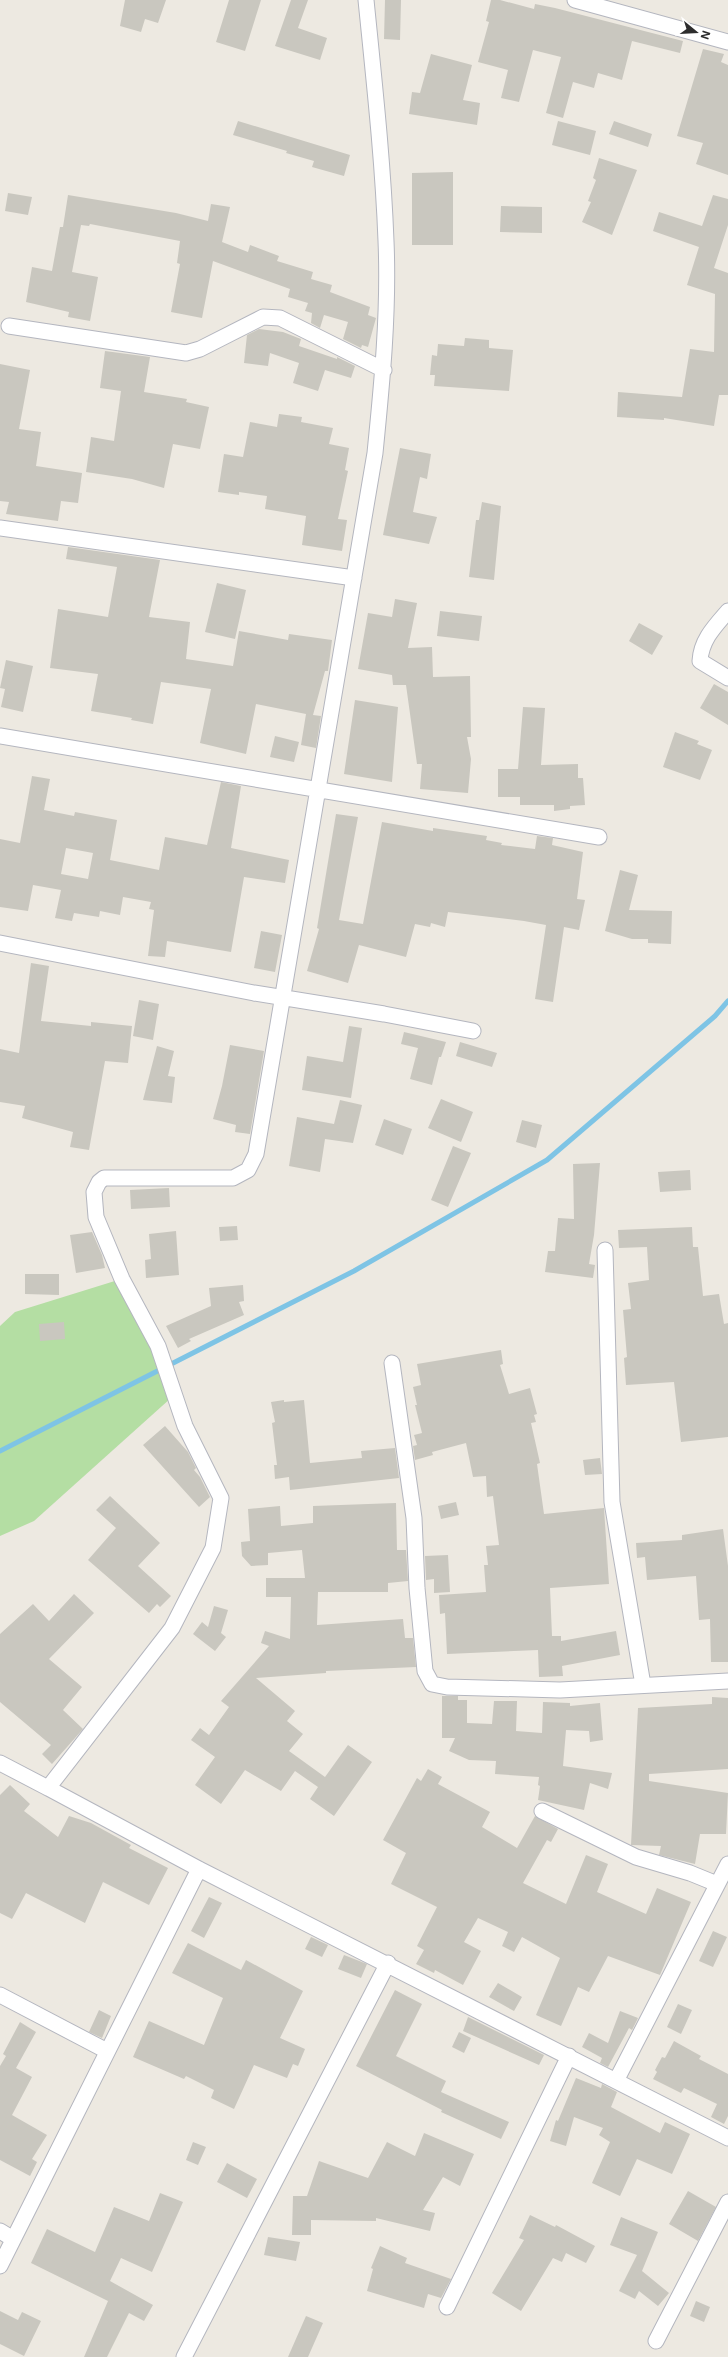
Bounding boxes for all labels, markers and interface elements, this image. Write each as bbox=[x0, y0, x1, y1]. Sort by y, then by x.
north arrow bbox=[676, 12, 716, 52]
text: N bbox=[698, 29, 713, 41]

